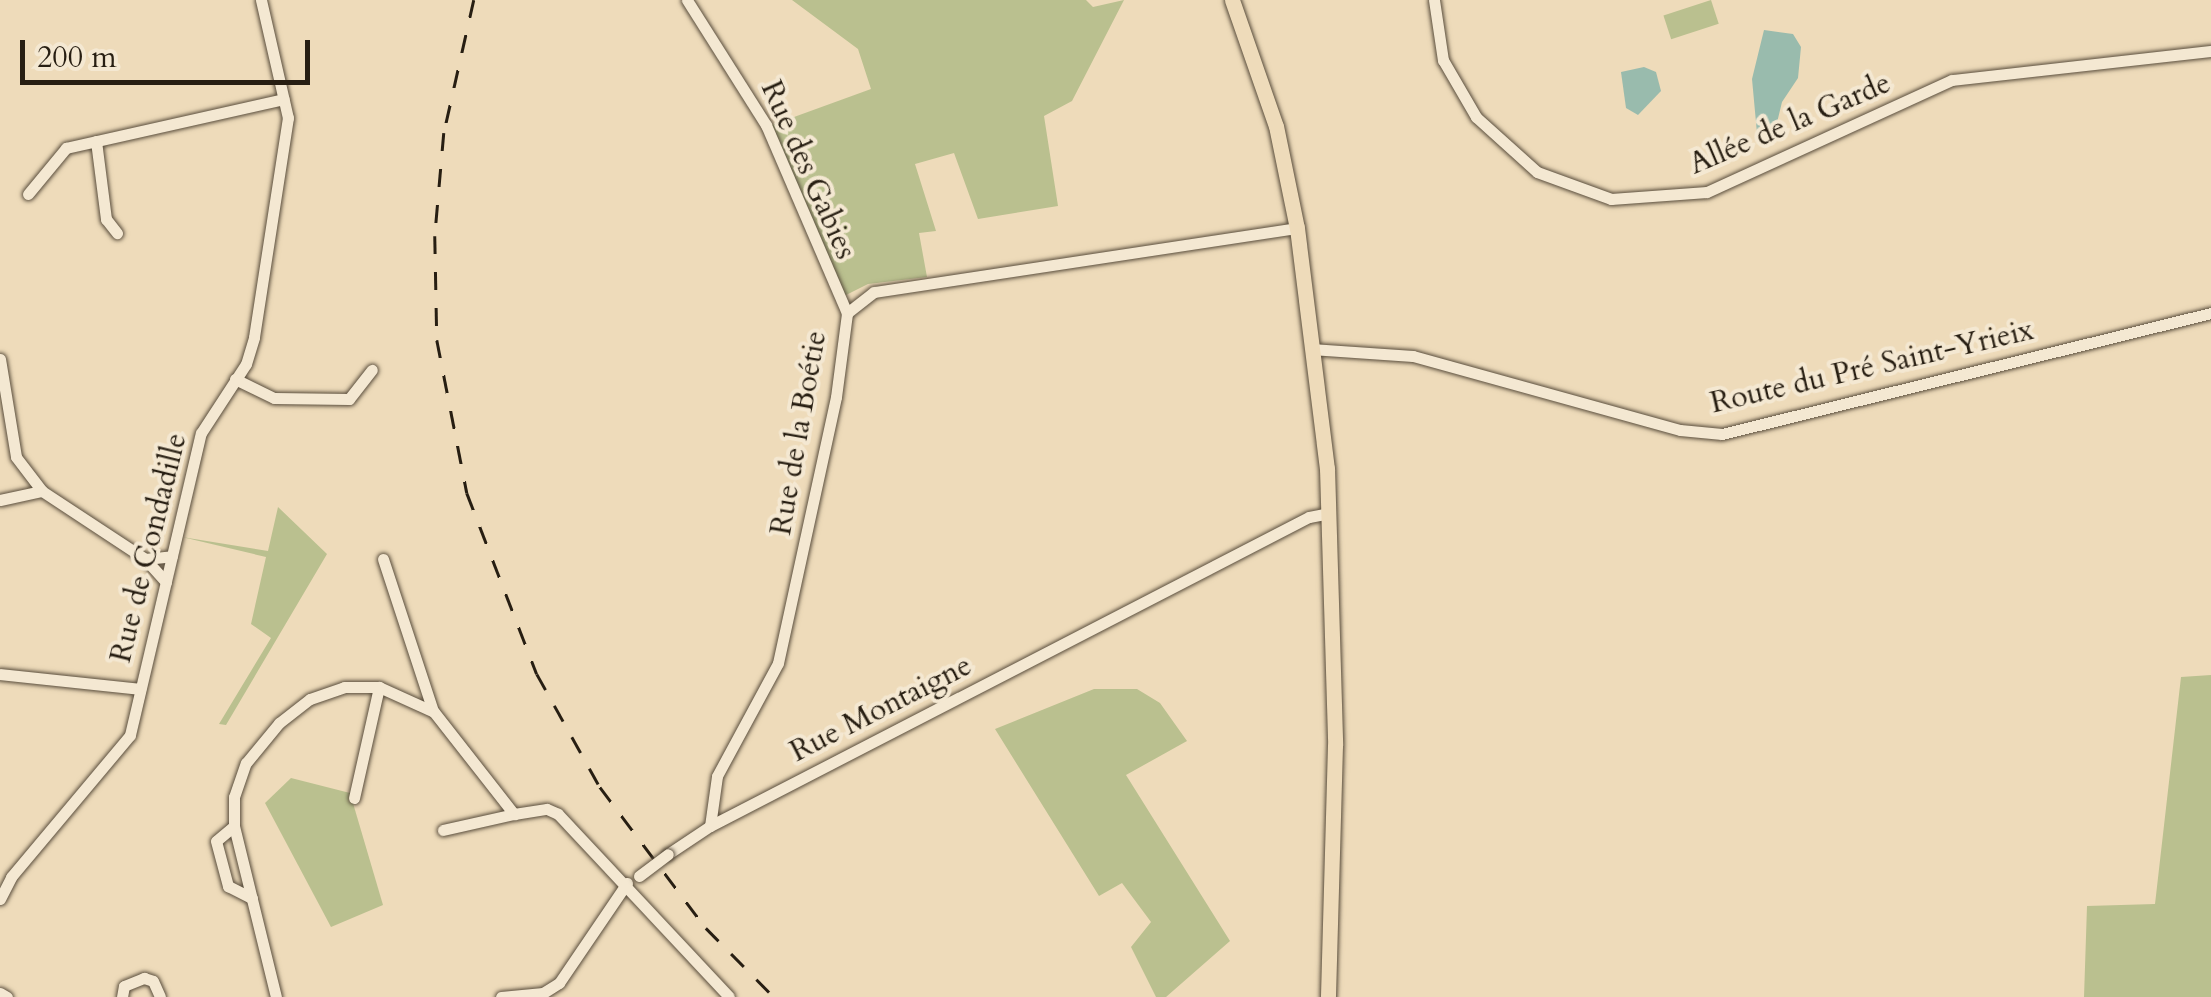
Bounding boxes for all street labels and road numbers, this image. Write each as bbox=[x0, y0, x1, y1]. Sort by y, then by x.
street label: Allée de la Garde bbox=[1684, 65, 1896, 183]
street label: Rue des Gabies bbox=[753, 75, 863, 265]
street label: Route du Pré Saint-Yrieix bbox=[1707, 312, 2037, 422]
street label: Rue de la Boétie bbox=[763, 328, 835, 538]
street label: Rue de Condadille bbox=[103, 430, 195, 666]
street label: Rue Montaigne bbox=[784, 648, 978, 770]

